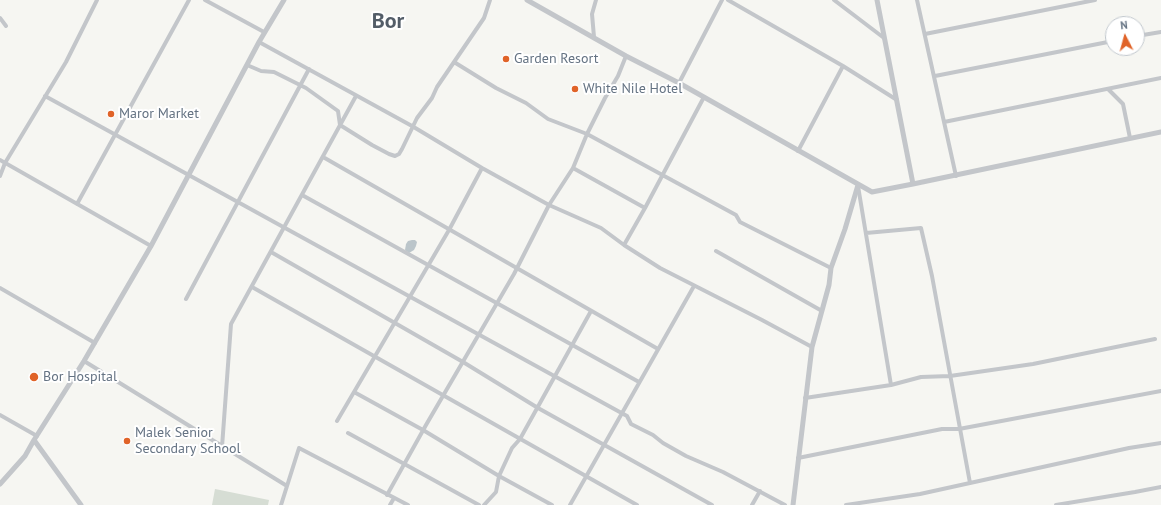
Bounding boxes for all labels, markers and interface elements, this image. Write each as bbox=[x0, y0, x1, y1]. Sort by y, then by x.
district label: Bor bbox=[372, 9, 404, 35]
north arrow bbox=[1105, 16, 1145, 56]
text: N bbox=[1120, 18, 1128, 32]
place label: Garden Resort bbox=[514, 51, 598, 67]
marker: Garden Resort bbox=[501, 54, 511, 64]
place label: White Nile Hotel bbox=[583, 81, 682, 97]
marker: White Nile Hotel bbox=[570, 84, 580, 94]
place label: Maror Market bbox=[119, 106, 199, 122]
marker: Maror Market bbox=[106, 109, 116, 119]
place label: Bor Hospital bbox=[43, 369, 117, 385]
marker: Bor Hospital bbox=[28, 371, 40, 383]
place label: Malek Senior Secondary School bbox=[135, 425, 241, 458]
marker: Malek Senior Secondary School bbox=[122, 436, 132, 446]

